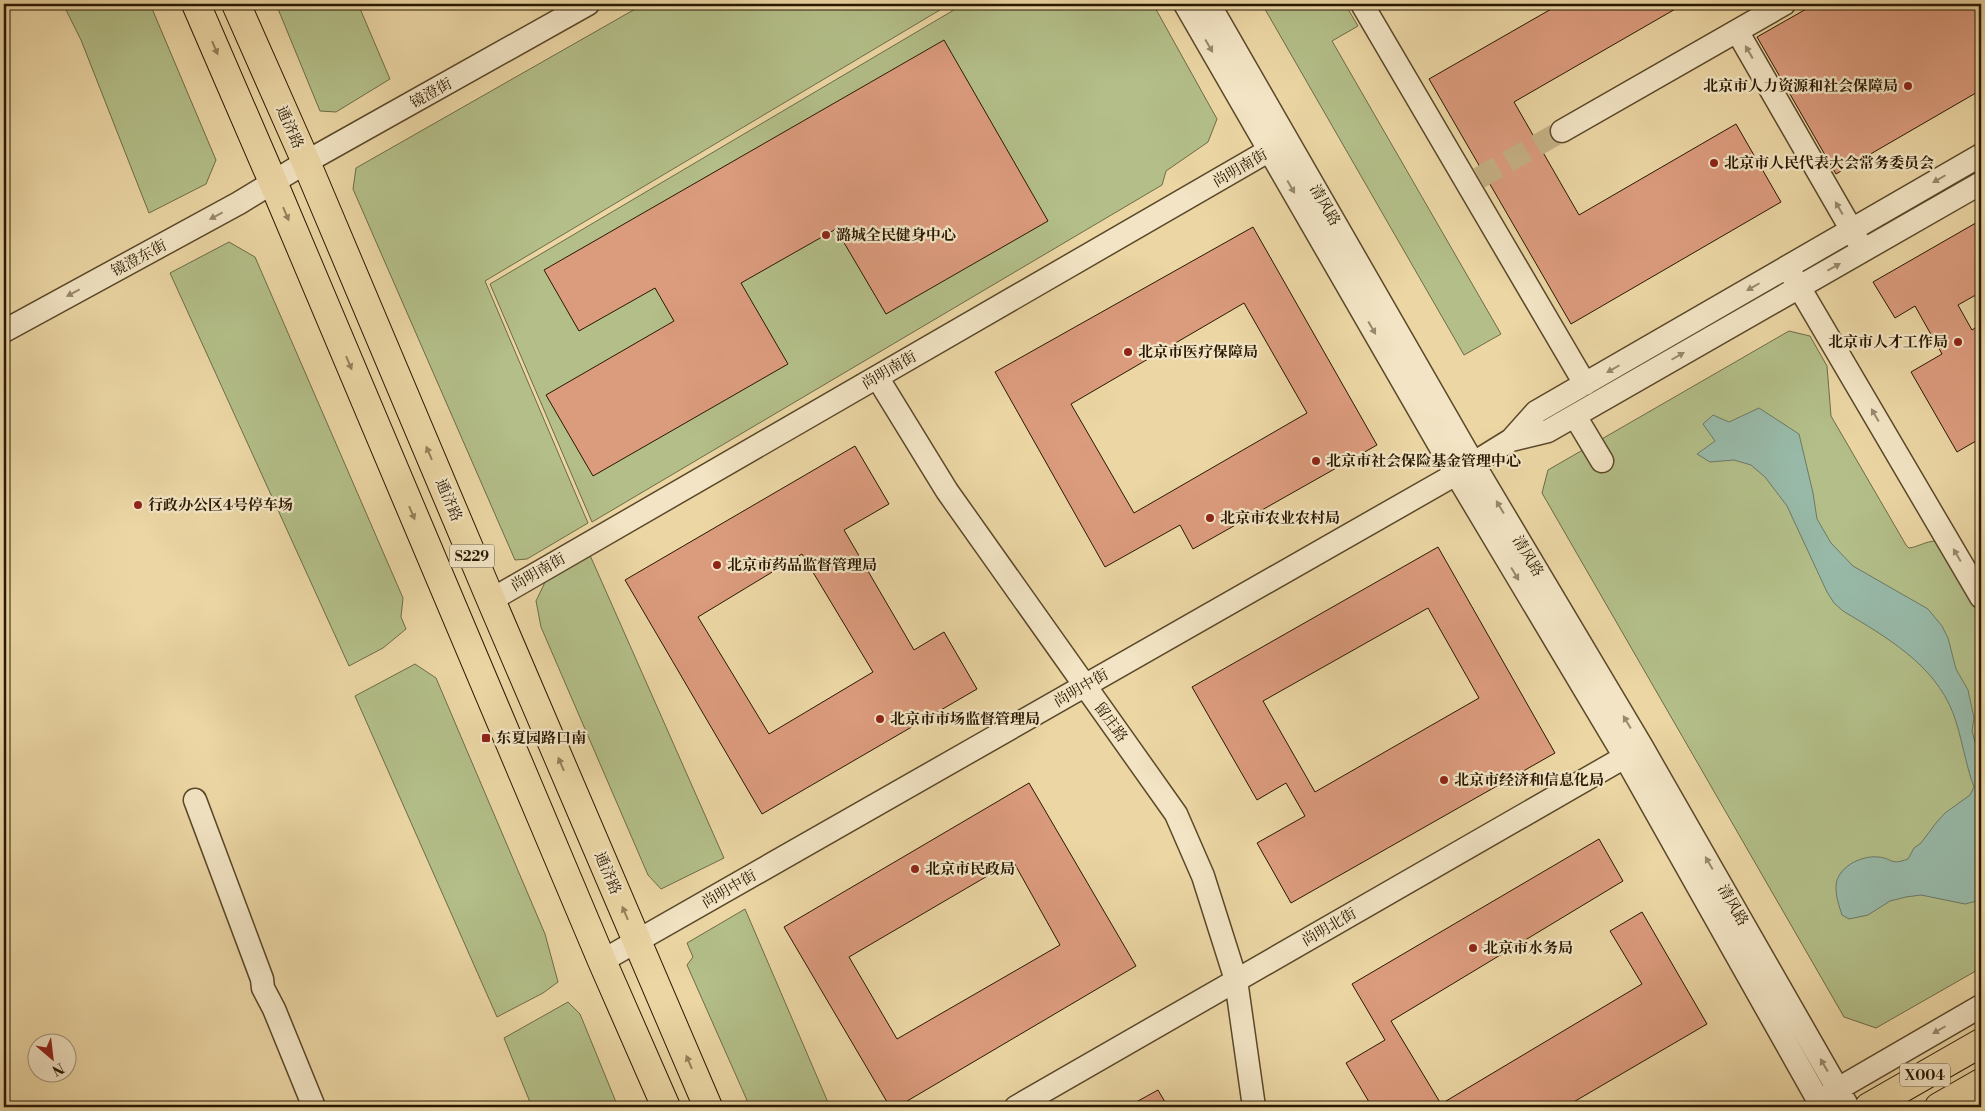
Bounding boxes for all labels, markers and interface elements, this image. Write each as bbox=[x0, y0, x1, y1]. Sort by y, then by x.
one-way arrow bbox=[1205, 39, 1214, 53]
one-way arrow bbox=[211, 41, 219, 55]
one-way arrow bbox=[1745, 45, 1753, 60]
street label: 镜澄街 bbox=[407, 74, 456, 113]
place label: 北京市人力资源和社会保障局 bbox=[1703, 77, 1898, 96]
marker: 北京市人力资源和社会保障局 bbox=[1902, 80, 1914, 92]
street label: 通济路 bbox=[272, 103, 307, 152]
street label: 尚明南街 bbox=[1210, 145, 1271, 192]
place label: 北京市人民代表大会常务委员会 bbox=[1724, 154, 1934, 173]
marker: 北京市人民代表大会常务委员会 bbox=[1708, 157, 1720, 169]
one-way arrow bbox=[1932, 175, 1946, 183]
one-way arrow bbox=[1286, 180, 1295, 193]
street label: 清风路 bbox=[1305, 181, 1344, 229]
one-way arrow bbox=[1835, 201, 1844, 214]
one-way arrow bbox=[283, 207, 291, 221]
one-way arrow bbox=[209, 212, 223, 220]
place label: 潞城全民健身中心 bbox=[836, 226, 956, 245]
marker: 潞城全民健身中心 bbox=[820, 229, 832, 241]
street label: 镜澄东街 bbox=[108, 236, 170, 281]
one-way arrow bbox=[1828, 262, 1841, 271]
one-way arrow bbox=[1747, 283, 1760, 292]
one-way arrow bbox=[67, 289, 80, 298]
one-way arrow bbox=[1367, 321, 1376, 334]
place label: 北京市人才工作局 bbox=[1828, 333, 1948, 352]
marker: 北京市人才工作局 bbox=[1952, 336, 1964, 348]
place label: 北京市医疗保障局 bbox=[1138, 343, 1258, 362]
marker: 北京市医疗保障局 bbox=[1122, 346, 1134, 358]
street label: 尚明南街 bbox=[859, 347, 920, 394]
one-way arrow bbox=[1672, 352, 1685, 361]
one-way arrow bbox=[346, 356, 354, 371]
one-way arrow bbox=[1606, 364, 1619, 373]
one-way arrow bbox=[1870, 409, 1879, 422]
one-way arrow bbox=[424, 446, 432, 460]
place label: 北京市社会保险基金管理中心 bbox=[1326, 452, 1521, 471]
marker: 北京市社会保险基金管理中心 bbox=[1310, 455, 1322, 467]
street label: 通济路 bbox=[431, 476, 466, 525]
place label: 行政办公区4号停车场 bbox=[148, 496, 293, 515]
marker: 行政办公区4号停车场 bbox=[132, 499, 144, 511]
one-way arrow bbox=[1495, 501, 1504, 514]
one-way arrow bbox=[409, 506, 417, 520]
place label: 北京市农业农村局 bbox=[1220, 509, 1340, 528]
marker: 北京市农业农村局 bbox=[1204, 512, 1216, 524]
street label: 清风路 bbox=[1508, 532, 1547, 580]
road number: S229 bbox=[450, 544, 494, 568]
street label: 尚明南街 bbox=[508, 549, 569, 596]
one-way arrow bbox=[1952, 549, 1961, 562]
place label: 北京市药品监督管理局 bbox=[727, 556, 877, 575]
marker: 北京市药品监督管理局 bbox=[711, 559, 723, 571]
one-way arrow bbox=[1511, 567, 1520, 580]
street label: 尚明中街 bbox=[1051, 665, 1112, 712]
street label: 留庄路 bbox=[1090, 699, 1132, 746]
place label: 北京市市场监督管理局 bbox=[890, 710, 1040, 729]
marker: 北京市市场监督管理局 bbox=[874, 713, 886, 725]
one-way arrow bbox=[1623, 716, 1632, 729]
place label: 东夏园路口南 bbox=[496, 729, 586, 748]
marker: 东夏园路口南 bbox=[480, 732, 492, 744]
one-way arrow bbox=[557, 756, 565, 771]
place label: 北京市经济和信息化局 bbox=[1454, 771, 1604, 790]
marker: 北京市经济和信息化局 bbox=[1438, 774, 1450, 786]
street label: 通济路 bbox=[590, 849, 625, 898]
one-way arrow bbox=[1704, 856, 1713, 870]
place label: 北京市民政局 bbox=[925, 860, 1015, 879]
marker: 北京市民政局 bbox=[909, 863, 921, 875]
street label: 尚明中街 bbox=[699, 866, 760, 913]
street label: 清风路 bbox=[1713, 881, 1752, 929]
street label: 尚明北街 bbox=[1299, 904, 1360, 951]
one-way arrow bbox=[621, 906, 629, 920]
place label: 北京市水务局 bbox=[1483, 939, 1573, 958]
marker: 北京市水务局 bbox=[1467, 942, 1479, 954]
one-way arrow bbox=[1932, 1026, 1946, 1034]
north arrow bbox=[28, 1034, 78, 1084]
one-way arrow bbox=[685, 1055, 693, 1069]
text: N bbox=[49, 1058, 67, 1079]
one-way arrow bbox=[1820, 1058, 1829, 1071]
road number: X004 bbox=[1900, 1064, 1950, 1086]

